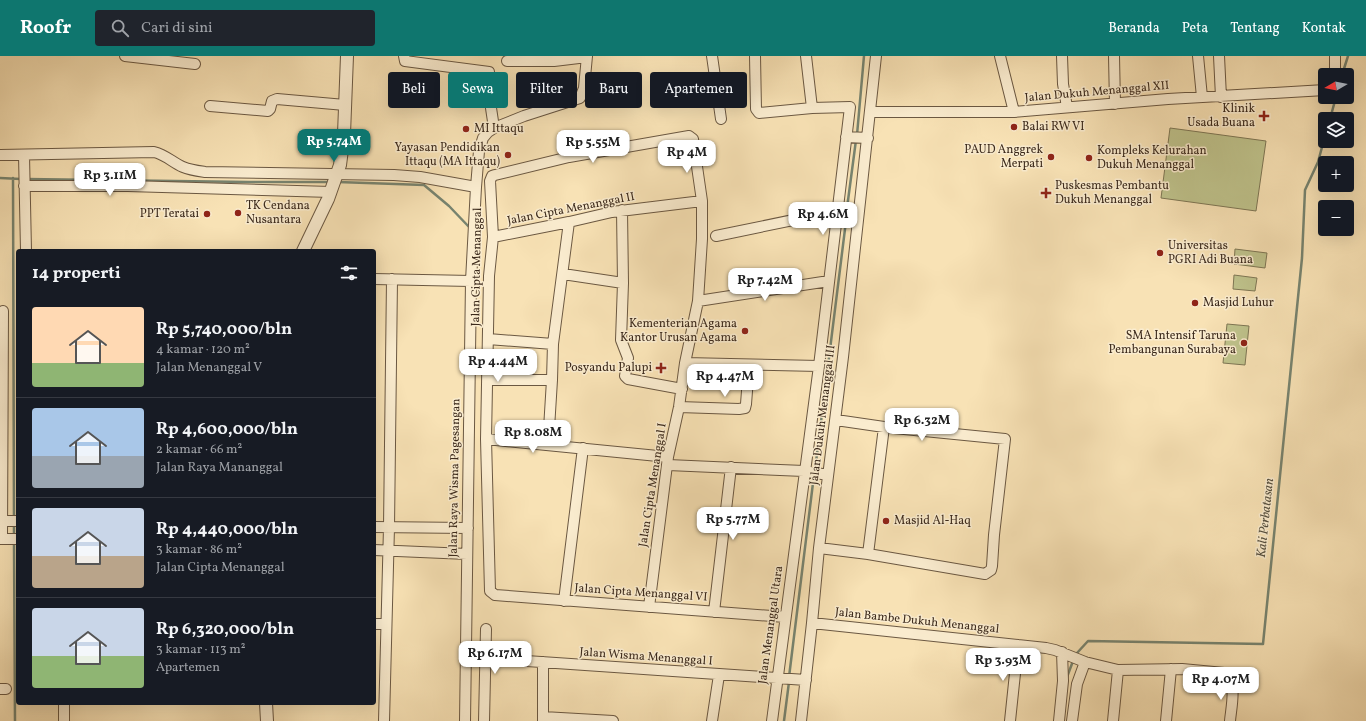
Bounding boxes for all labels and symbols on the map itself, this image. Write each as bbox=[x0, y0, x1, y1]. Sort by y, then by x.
north arrow bbox=[1318, 68, 1354, 104]
street label: Jalan Dukuh Menanggal XII bbox=[1024, 78, 1170, 106]
place label: Klinik Usada Buana bbox=[1187, 101, 1255, 131]
marker: Klinik Usada Buana bbox=[1258, 110, 1270, 122]
place label: Balai RW VI bbox=[1022, 119, 1085, 135]
place label: MI Ittaqu bbox=[474, 121, 524, 137]
marker: Balai RW VI bbox=[1009, 122, 1019, 132]
marker: MI Ittaqu bbox=[461, 124, 471, 134]
pin: Rp 5.74M bbox=[293, 129, 375, 163]
pin: Rp 5.55M bbox=[552, 130, 634, 164]
place label: Yayasan Pendidikan Ittaqu (MA Ittaqu) bbox=[394, 140, 500, 170]
pin: Rp 4M bbox=[659, 140, 715, 174]
place label: PAUD Anggrek Merpati bbox=[964, 142, 1043, 172]
place label: Kompleks Kelurahan Dukuh Menanggal bbox=[1097, 143, 1207, 173]
marker: Yayasan Pendidikan Ittaqu (MA Ittaqu) bbox=[503, 150, 513, 160]
marker: PAUD Anggrek Merpati bbox=[1046, 152, 1056, 162]
marker: Kompleks Kelurahan Dukuh Menanggal bbox=[1084, 153, 1094, 163]
pin: Rp 3.11M bbox=[69, 163, 151, 197]
place label: Puskesmas Pembantu Dukuh Menanggal bbox=[1055, 178, 1169, 208]
marker: Puskesmas Pembantu Dukuh Menanggal bbox=[1040, 187, 1052, 199]
street label: Jalan Cipta Menanggal II bbox=[506, 189, 636, 229]
place label: TK Cendana Nusantara bbox=[246, 198, 310, 228]
pin: Rp 4.6M bbox=[786, 202, 860, 236]
place label: PPT Teratai bbox=[140, 206, 199, 222]
street label: Jalan Cipta Menanggal bbox=[468, 207, 486, 326]
marker: TK Cendana Nusantara bbox=[233, 208, 243, 218]
marker: PPT Teratai bbox=[202, 209, 212, 219]
place label: Universitas PGRI Adi Buana bbox=[1168, 238, 1253, 268]
marker: Universitas PGRI Adi Buana bbox=[1155, 248, 1165, 258]
pin: Rp 7.42M bbox=[724, 268, 806, 302]
place label: Masjid Luhur bbox=[1203, 295, 1274, 311]
marker: Masjid Luhur bbox=[1190, 298, 1200, 308]
place label: Kementerian Agama Kantor Urusan Agama bbox=[620, 316, 737, 346]
marker: Kementerian Agama Kantor Urusan Agama bbox=[740, 326, 750, 336]
place label: SMA Intensif Taruna Pembangunan Surabaya bbox=[1109, 328, 1236, 358]
marker: SMA Intensif Taruna Pembangunan Surabaya bbox=[1239, 338, 1249, 348]
street label: Jalan Dukuh Menanggal III bbox=[806, 344, 840, 486]
pin: Rp 4.44M bbox=[457, 349, 539, 383]
place label: Posyandu Palupi bbox=[565, 360, 652, 376]
marker: Posyandu Palupi bbox=[655, 362, 667, 374]
pin: Rp 4.47M bbox=[684, 364, 766, 398]
street label: Jalan Raya Wisma Pagesangan bbox=[446, 398, 464, 558]
pin: Rp 6.32M bbox=[881, 408, 963, 442]
pin: Rp 8.08M bbox=[492, 420, 574, 454]
street label: Jalan Cipta Menanggal I bbox=[635, 422, 671, 548]
water label: Kali Perbatasan bbox=[1253, 477, 1279, 559]
pin: Rp 5.77M bbox=[692, 507, 774, 541]
place label: Masjid Al-Haq bbox=[894, 513, 971, 529]
marker: Masjid Al-Haq bbox=[881, 516, 891, 526]
street label: Jalan Menanggal Utara bbox=[755, 565, 787, 685]
street label: Jalan Cipta Menanggal VI bbox=[574, 580, 708, 606]
street label: Jalan Bambe Dukuh Menanggal bbox=[834, 604, 1000, 638]
pin: Rp 6.17M bbox=[454, 641, 536, 675]
street label: Jalan Wisma Menanggal I bbox=[579, 644, 713, 670]
pin: Rp 3.93M bbox=[962, 648, 1044, 682]
pin: Rp 4.07M bbox=[1180, 667, 1262, 701]

